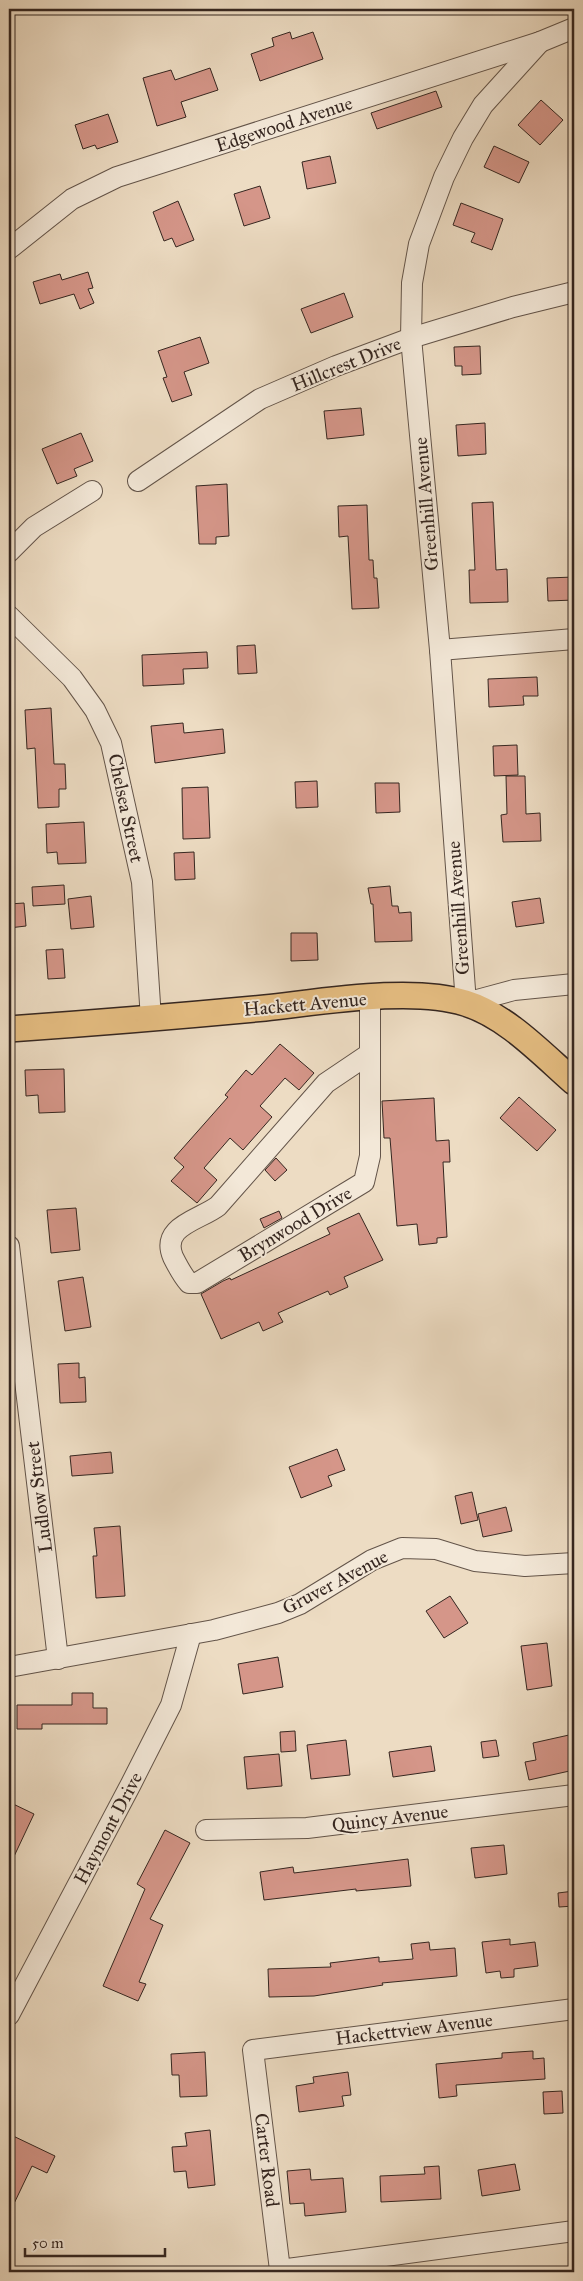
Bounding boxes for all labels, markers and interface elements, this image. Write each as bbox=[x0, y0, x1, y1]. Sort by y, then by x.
street label: Edgewood Avenue bbox=[213, 91, 356, 158]
street label: Hillcrest Drive bbox=[288, 331, 404, 396]
street label: Greenhill Avenue bbox=[409, 436, 443, 572]
street label: Chelsea Street bbox=[103, 751, 149, 865]
street label: Greenhill Avenue bbox=[442, 840, 474, 976]
street label: Hackett Avenue bbox=[242, 987, 368, 1021]
street label: Brynwood Drive bbox=[234, 1181, 356, 1267]
street label: Ludlow Street bbox=[21, 1440, 57, 1554]
street label: Gruver Avenue bbox=[278, 1545, 392, 1619]
street label: Haymont Drive bbox=[69, 1768, 147, 1888]
street label: Quincy Avenue bbox=[330, 1799, 450, 1837]
street label: Hackettview Avenue bbox=[334, 2008, 494, 2050]
street label: Carter Road bbox=[250, 2112, 284, 2209]
scale bar bbox=[25, 2226, 165, 2258]
text: 50 m bbox=[32, 2234, 64, 2252]

